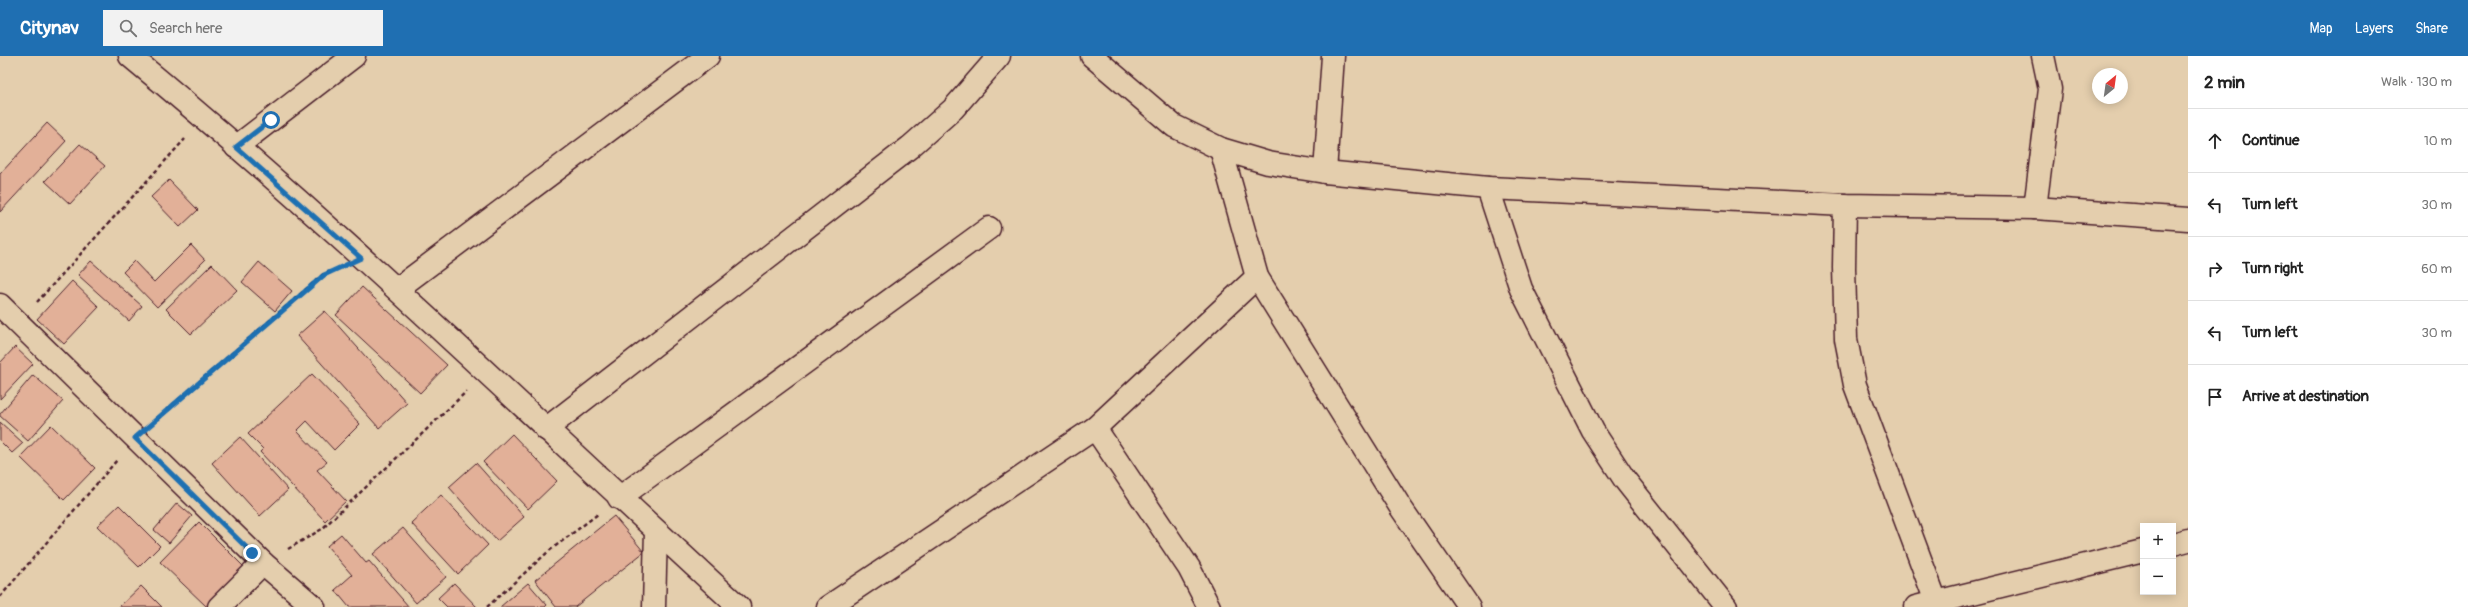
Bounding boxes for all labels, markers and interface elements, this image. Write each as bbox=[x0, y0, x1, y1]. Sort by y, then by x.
search box bbox=[103, 10, 383, 46]
text: Citynav bbox=[20, 16, 79, 40]
icon: search bbox=[117, 17, 139, 39]
text: Search here bbox=[149, 19, 222, 38]
text: Map bbox=[2310, 20, 2333, 37]
text: Layers bbox=[2355, 20, 2393, 37]
text: Share bbox=[2415, 20, 2448, 37]
north arrow bbox=[2092, 68, 2128, 104]
text: 2 min bbox=[2204, 72, 2245, 93]
text: Walk · 130 m bbox=[2381, 74, 2452, 90]
route start bbox=[262, 111, 280, 129]
icon: ahead bbox=[2204, 130, 2226, 152]
text: Continue bbox=[2242, 131, 2300, 150]
text: 10 m bbox=[2424, 133, 2452, 149]
icon: left bbox=[2204, 194, 2226, 216]
text: Turn left bbox=[2242, 195, 2298, 214]
text: 30 m bbox=[2422, 197, 2452, 213]
icon: right bbox=[2204, 258, 2226, 280]
text: Turn right bbox=[2242, 259, 2303, 278]
text: 60 m bbox=[2421, 261, 2452, 277]
icon: left bbox=[2204, 322, 2226, 344]
text: Turn left bbox=[2242, 323, 2298, 342]
text: 30 m bbox=[2422, 325, 2452, 341]
icon: arrive bbox=[2204, 386, 2226, 408]
text: Arrive at destination bbox=[2242, 387, 2369, 406]
map controls bbox=[2140, 523, 2176, 595]
button: + bbox=[2140, 523, 2176, 559]
route end bbox=[243, 544, 261, 562]
button: − bbox=[2140, 559, 2176, 595]

